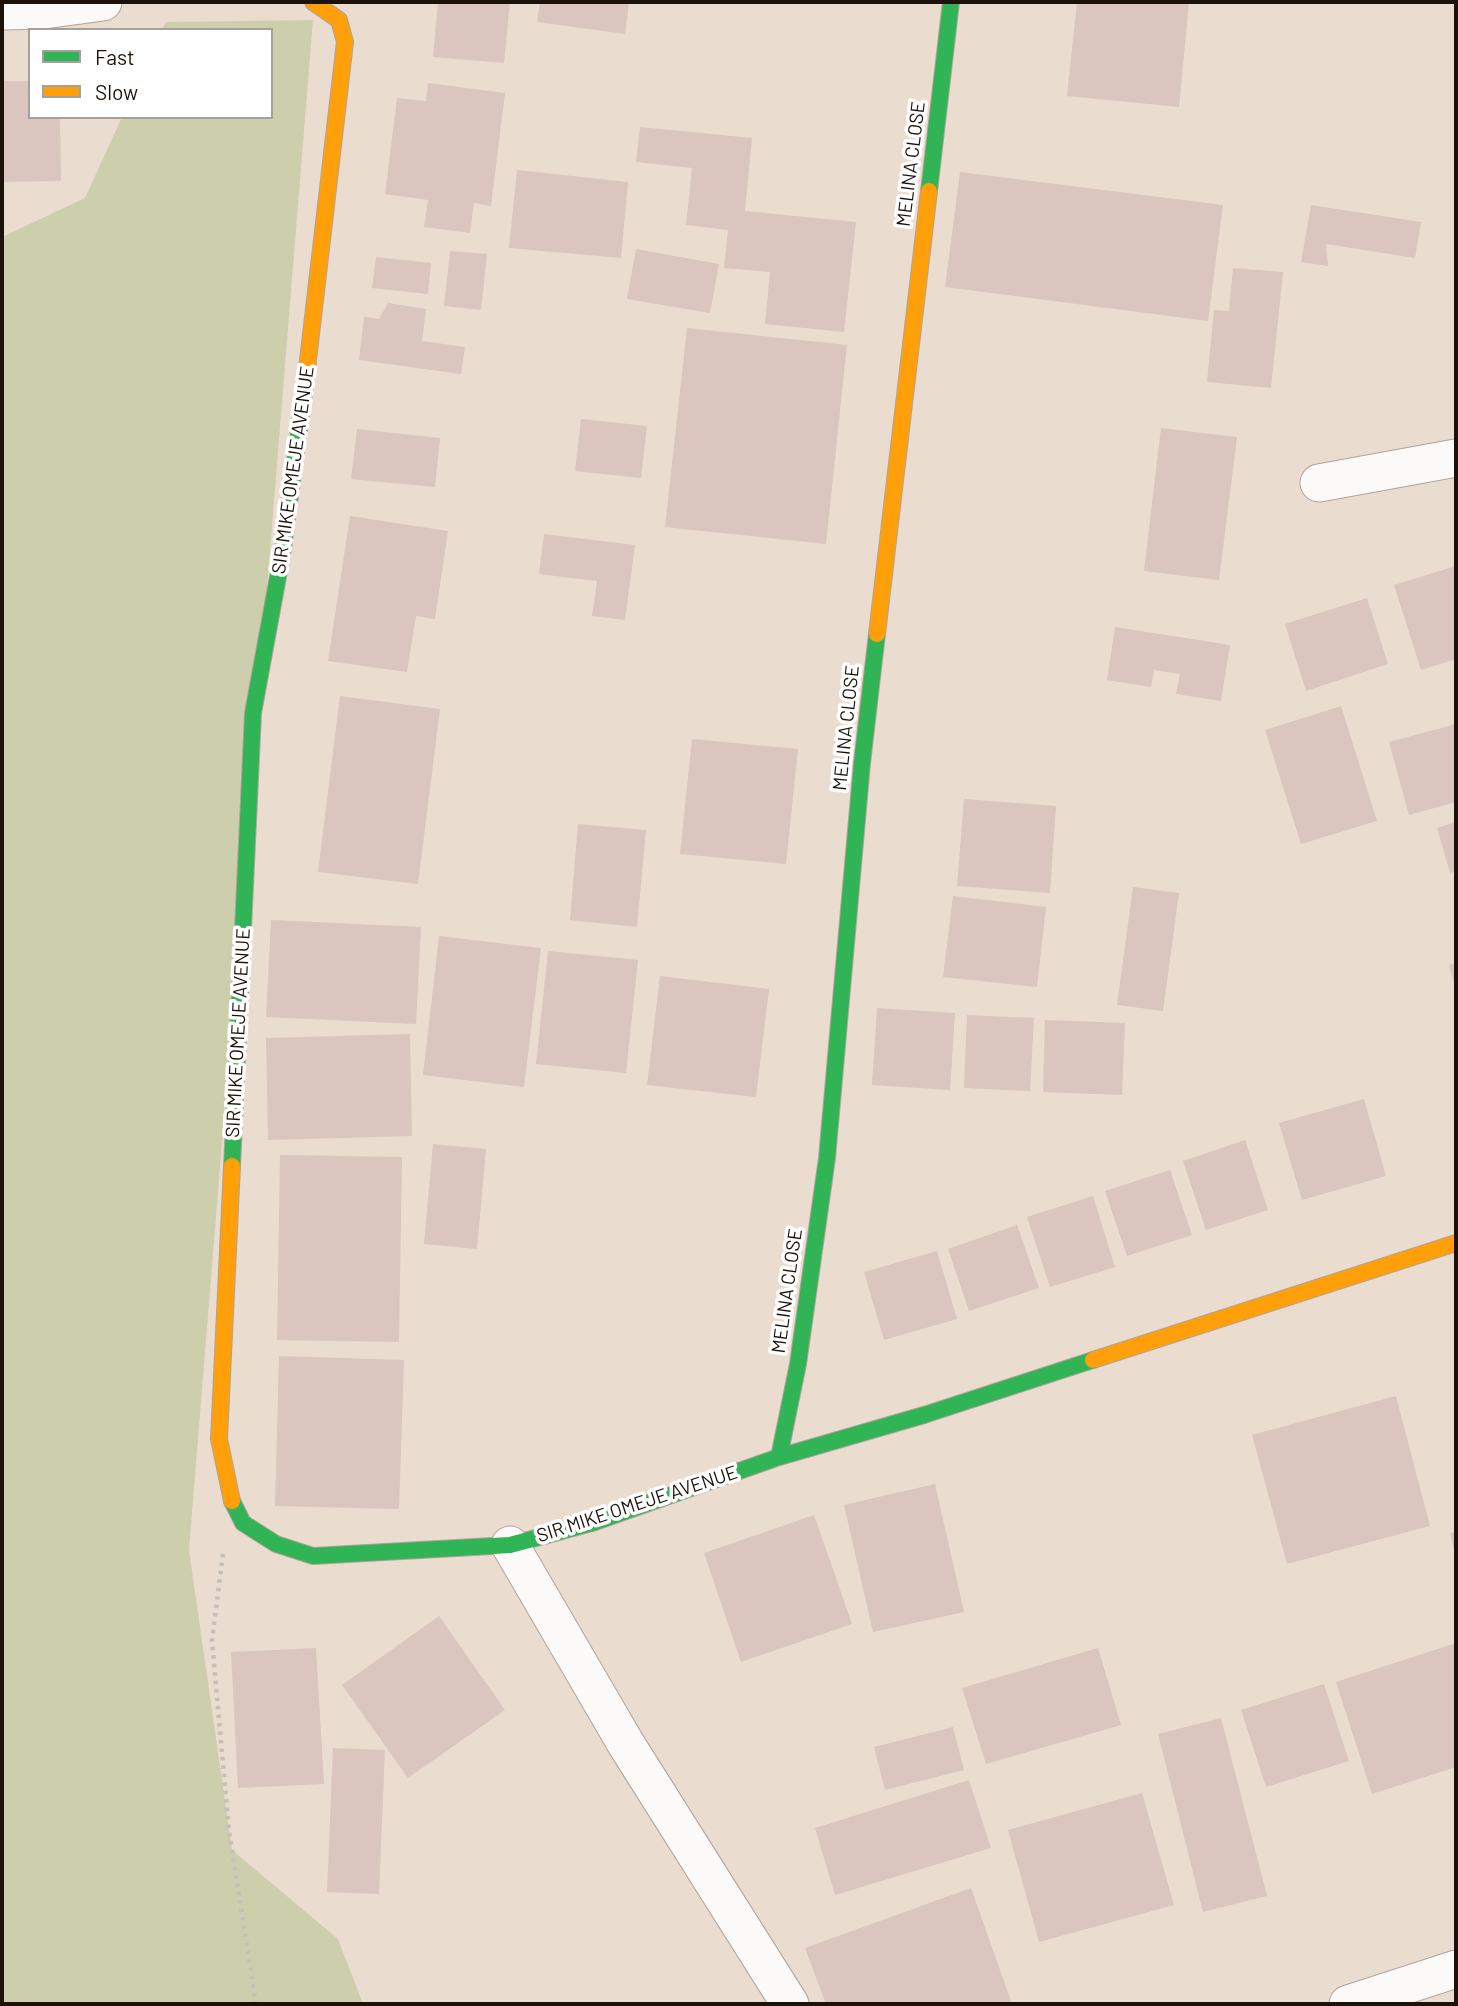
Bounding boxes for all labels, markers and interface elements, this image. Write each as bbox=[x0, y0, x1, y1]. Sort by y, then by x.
legend bbox=[28, 28, 273, 119]
text: Fast bbox=[95, 44, 135, 69]
text: Slow bbox=[95, 79, 138, 104]
street label: MELINA CLOSE bbox=[892, 100, 930, 228]
street label: SIR MIKE OMEJE AVENUE bbox=[267, 365, 319, 575]
street label: MELINA CLOSE bbox=[828, 664, 864, 792]
street label: SIR MIKE OMEJE AVENUE bbox=[221, 928, 255, 1138]
street label: MELINA CLOSE bbox=[767, 1227, 807, 1355]
street label: SIR MIKE OMEJE AVENUE bbox=[534, 1461, 740, 1547]

